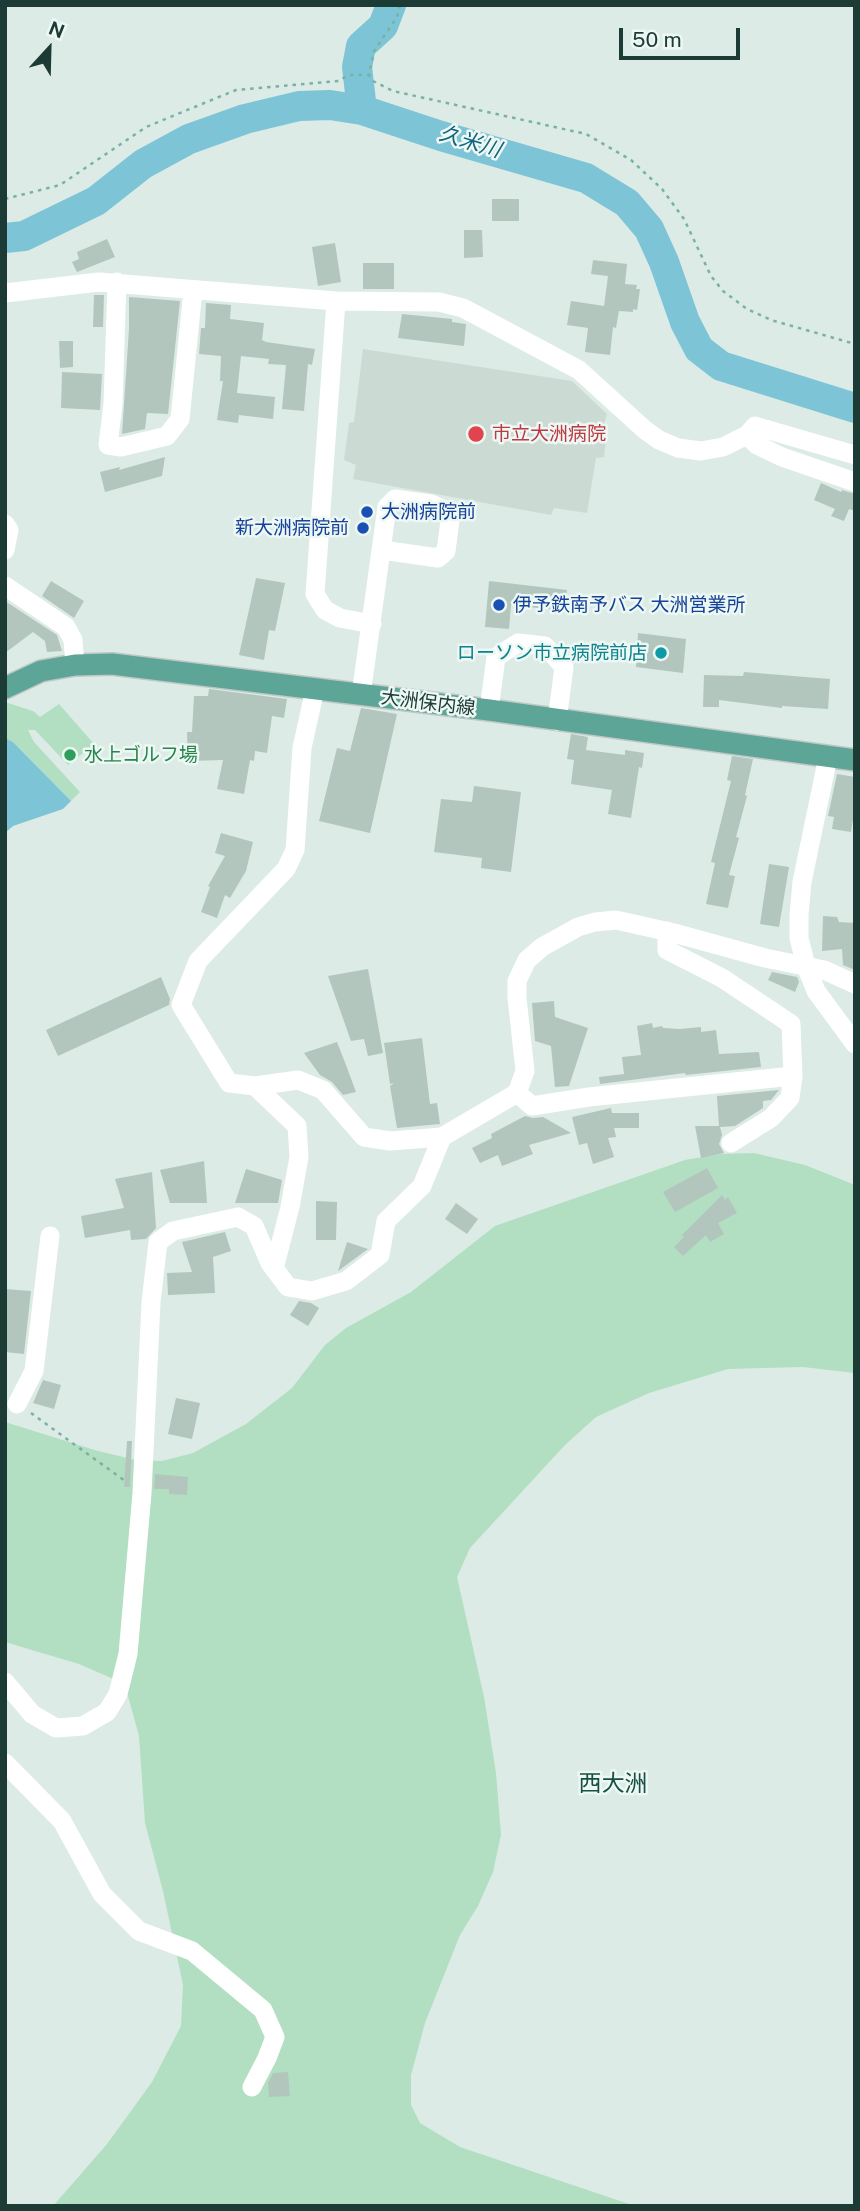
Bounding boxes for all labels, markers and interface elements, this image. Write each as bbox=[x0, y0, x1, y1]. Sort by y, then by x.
north arrow bbox=[14, 14, 84, 84]
scale bar bbox=[622, 14, 743, 58]
text: N bbox=[46, 17, 68, 43]
text: 50 m bbox=[632, 27, 682, 52]
water label: 久米川 bbox=[436, 121, 504, 163]
place label: 市立大洲病院 bbox=[492, 423, 606, 445]
marker: 市立大洲病院 bbox=[466, 424, 486, 444]
place label: 大洲病院前 bbox=[381, 501, 476, 523]
marker: 大洲病院前 bbox=[359, 504, 375, 520]
place label: 新大洲病院前 bbox=[235, 517, 349, 539]
marker: 新大洲病院前 bbox=[355, 520, 371, 536]
place label: 伊予鉄南予バス 大洲営業所 bbox=[513, 594, 746, 616]
marker: 伊予鉄南予バス 大洲営業所 bbox=[491, 597, 507, 613]
place label: ローソン市立病院前店 bbox=[457, 642, 647, 664]
marker: ローソン市立病院前店 bbox=[653, 645, 669, 661]
street label: 大洲保内線 bbox=[379, 686, 477, 720]
place label: 水上ゴルフ場 bbox=[84, 744, 198, 766]
marker: 水上ゴルフ場 bbox=[62, 747, 78, 763]
district label: 西大洲 bbox=[579, 1770, 647, 1798]

